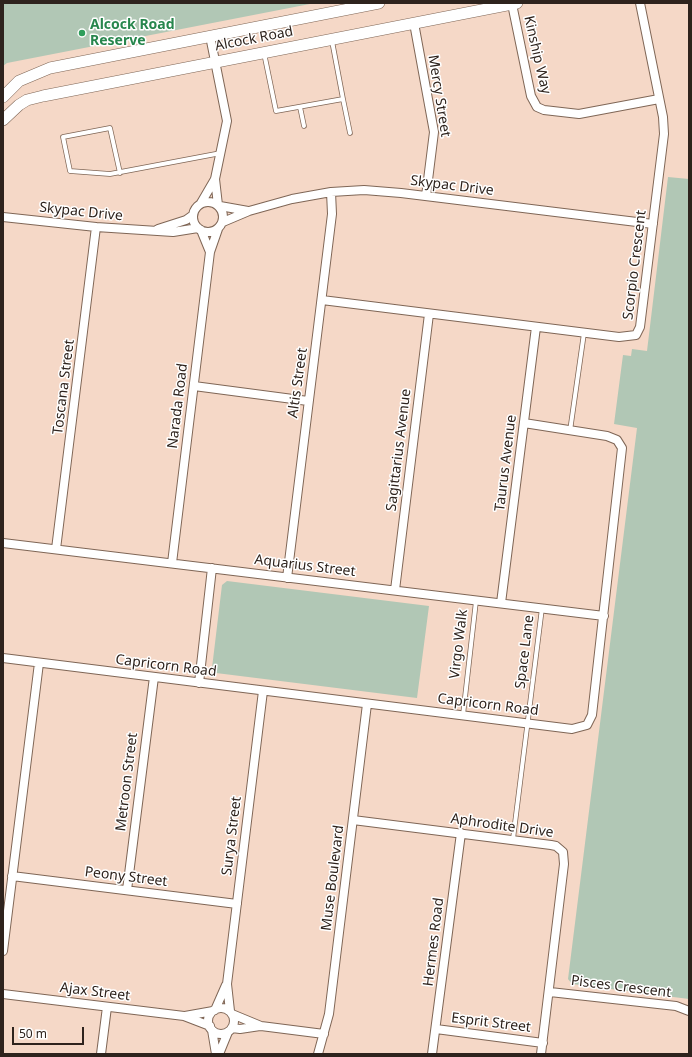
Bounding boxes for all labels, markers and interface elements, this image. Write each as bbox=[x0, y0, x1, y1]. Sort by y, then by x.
street label: Kinship Way bbox=[520, 14, 554, 96]
place label: Alcock Road Reserve bbox=[90, 17, 175, 50]
street label: Alcock Road bbox=[214, 23, 294, 55]
marker: Alcock Road Reserve bbox=[77, 28, 87, 38]
street label: Mercy Street bbox=[424, 54, 454, 138]
street label: Skypac Drive bbox=[409, 173, 495, 199]
street label: Skypac Drive bbox=[38, 199, 124, 225]
street label: Scorpio Crescent bbox=[620, 209, 650, 321]
street label: Toscana Street bbox=[50, 338, 78, 436]
street label: Altis Street bbox=[285, 347, 311, 419]
street label: Narada Road bbox=[164, 362, 192, 450]
street label: Sagittarius Avenue bbox=[383, 388, 415, 512]
street label: Taurus Avenue bbox=[492, 414, 520, 512]
street label: Aquarius Street bbox=[254, 551, 356, 581]
street label: Virgo Walk bbox=[446, 608, 472, 680]
street label: Space Lane bbox=[512, 614, 538, 690]
street label: Capricorn Road bbox=[115, 651, 217, 681]
street label: Capricorn Road bbox=[437, 690, 539, 720]
street label: Metroon Street bbox=[113, 732, 141, 832]
street label: Surya Street bbox=[219, 795, 245, 877]
street label: Aphrodite Drive bbox=[450, 810, 554, 842]
street label: Muse Boulevard bbox=[318, 824, 348, 932]
street label: Peony Street bbox=[84, 864, 168, 890]
street label: Hermes Road bbox=[420, 897, 448, 987]
street label: Pisces Crescent bbox=[570, 973, 672, 1001]
street label: Ajax Street bbox=[59, 979, 131, 1005]
street label: Esprit Street bbox=[450, 1010, 532, 1036]
scale bar bbox=[14, 1019, 86, 1045]
text: 50 m bbox=[19, 1025, 47, 1042]

